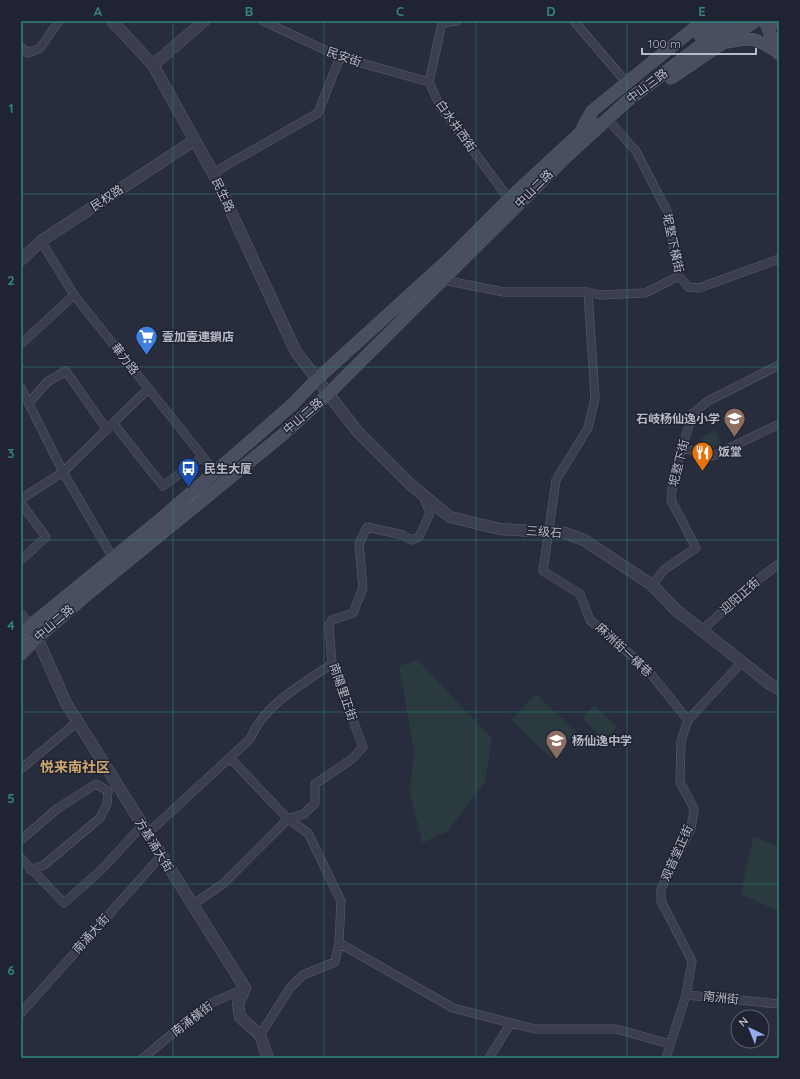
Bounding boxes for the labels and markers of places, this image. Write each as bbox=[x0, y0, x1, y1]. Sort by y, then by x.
supermarket icon: 壹加壹連鎖店 bbox=[134, 324, 160, 357]
place label: 壹加壹連鎖店 bbox=[162, 329, 234, 344]
school or university icon: 石岐杨仙逸小学 bbox=[722, 406, 748, 439]
place label: 石岐杨仙逸小学 bbox=[636, 411, 720, 426]
restaurant icon: 饭堂 bbox=[690, 439, 716, 472]
place label: 饭堂 bbox=[718, 444, 742, 459]
bus stop icon: 民生大厦 bbox=[176, 456, 202, 489]
place label: 民生大厦 bbox=[204, 461, 252, 476]
school or university icon: 杨仙逸中学 bbox=[544, 728, 570, 761]
place label: 杨仙逸中学 bbox=[572, 733, 632, 748]

